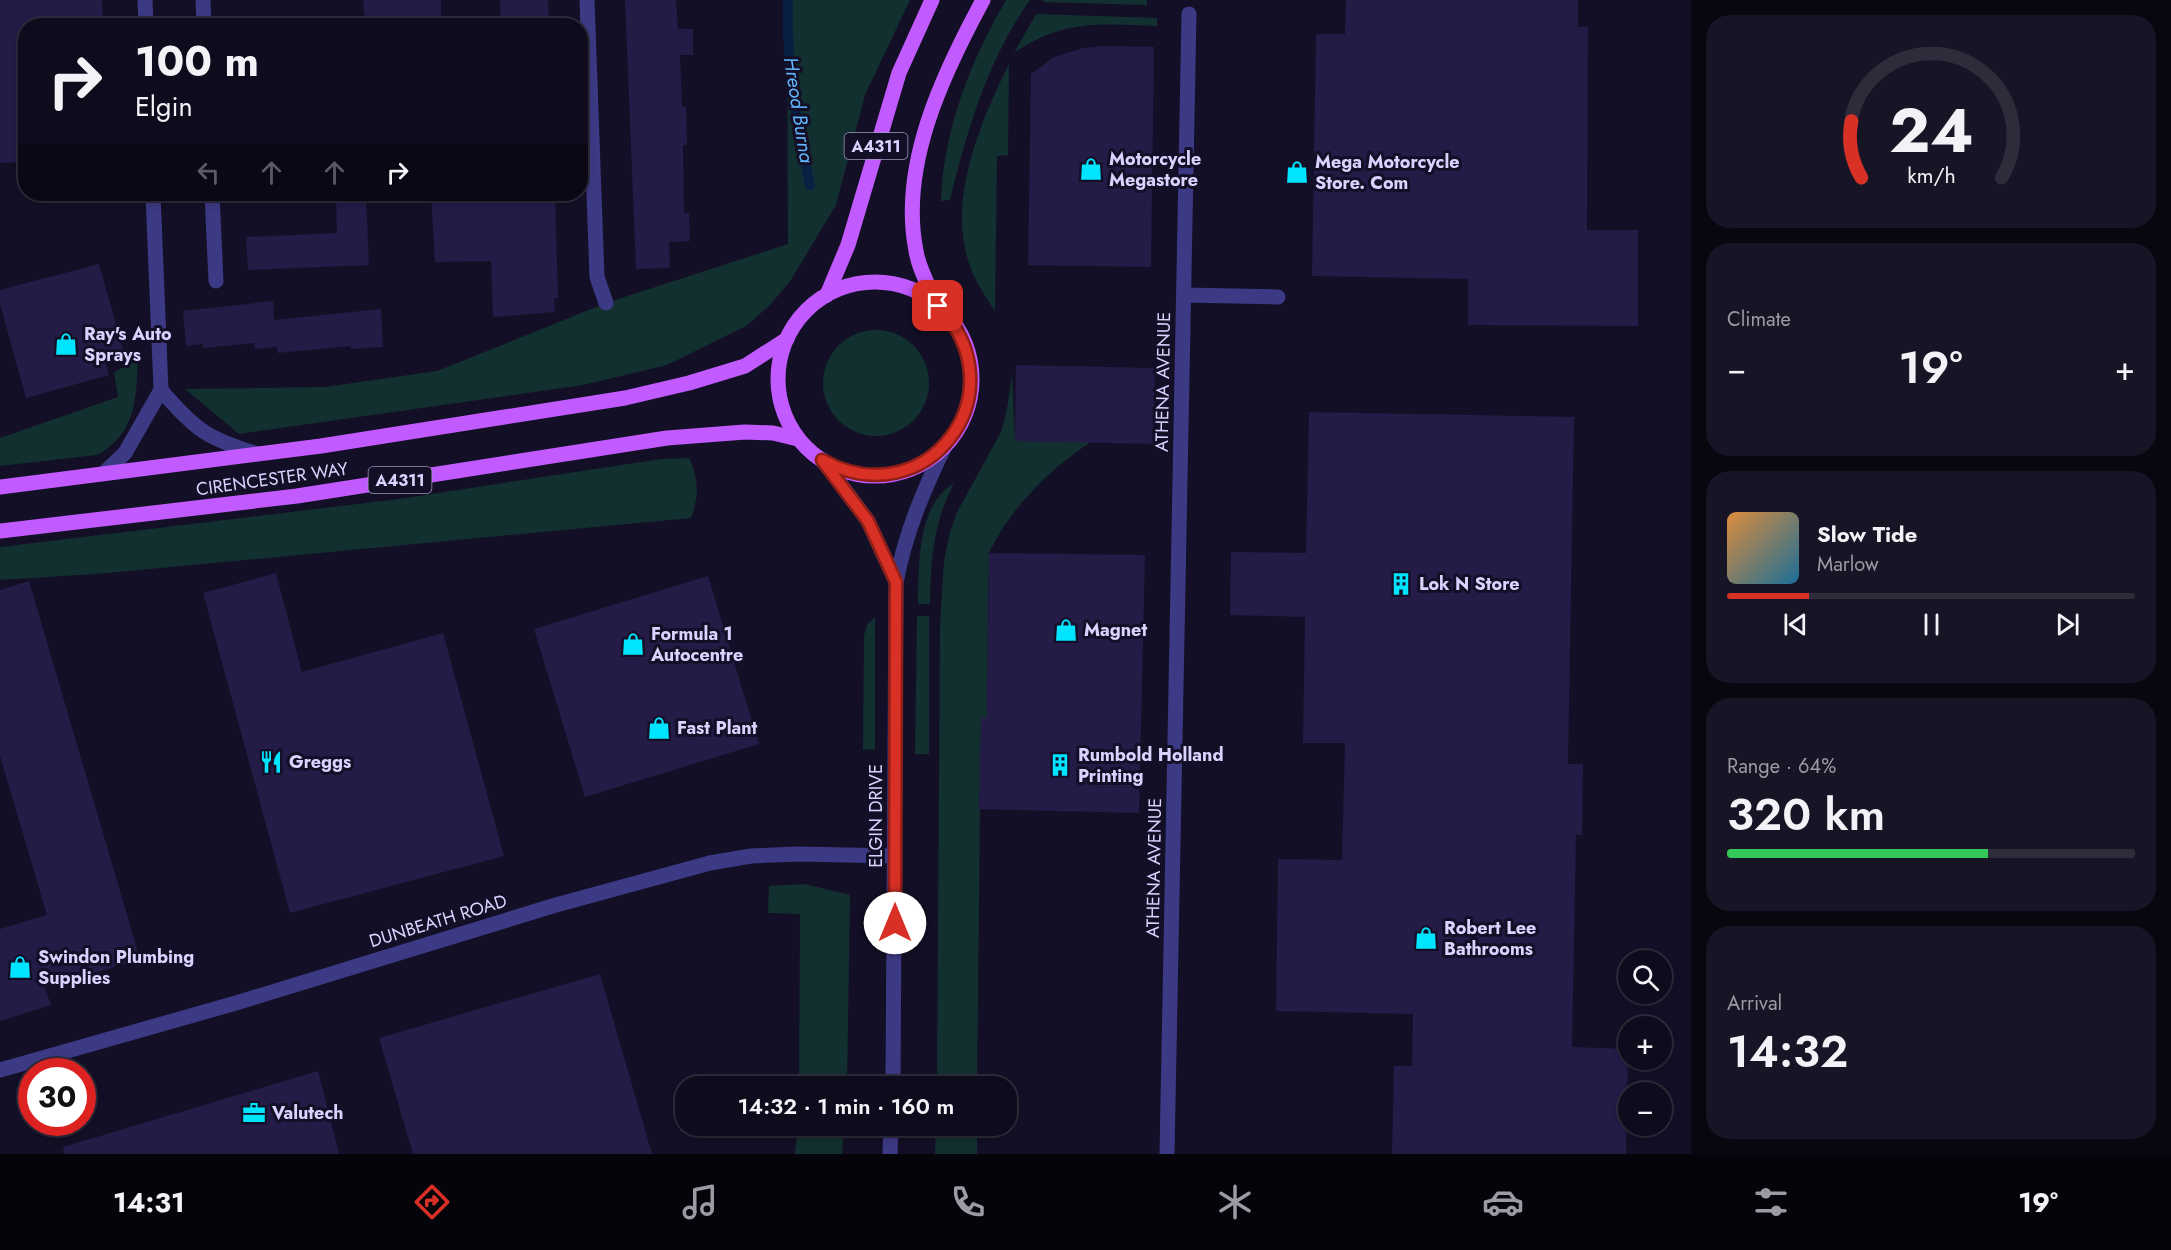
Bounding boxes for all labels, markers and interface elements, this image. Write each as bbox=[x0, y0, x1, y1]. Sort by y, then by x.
text: 100 m bbox=[135, 31, 259, 92]
icon: right bbox=[36, 42, 114, 120]
water label: Hreod Burna bbox=[776, 55, 821, 165]
text: 24 bbox=[1889, 86, 1973, 176]
text: Elgin bbox=[135, 87, 193, 126]
road number: A4311 bbox=[844, 133, 908, 159]
place label: Motorcycle Megastore bbox=[1109, 146, 1201, 193]
place label: Mega Motorcycle Store. Com bbox=[1315, 149, 1460, 196]
icon: left bbox=[192, 156, 225, 189]
icon: ahead bbox=[255, 156, 288, 189]
icon: ahead bbox=[318, 156, 351, 189]
icon: right bbox=[381, 156, 414, 189]
shop icon: Motorcycle Megastore bbox=[1078, 156, 1104, 182]
shop icon: Mega Motorcycle Store. Com bbox=[1284, 159, 1310, 185]
text: km/h bbox=[1907, 161, 1955, 192]
pin bbox=[912, 280, 963, 331]
icon: arrive bbox=[921, 289, 954, 322]
text: Climate bbox=[1727, 305, 1791, 334]
street label: ATHENA AVENUE bbox=[1149, 312, 1177, 452]
place label: Ray's Auto Sprays bbox=[84, 321, 172, 368]
shop icon: Ray's Auto Sprays bbox=[53, 331, 79, 357]
text: 19° bbox=[1899, 335, 1963, 400]
text: − bbox=[1727, 345, 1746, 392]
text: + bbox=[2115, 345, 2135, 392]
street label: CIRENCESTER WAY bbox=[194, 455, 351, 503]
road number: A4311 bbox=[368, 467, 432, 493]
text: Slow Tide bbox=[1817, 518, 1917, 550]
text: Marlow bbox=[1817, 550, 1879, 579]
building icon: Lok N Store bbox=[1388, 571, 1414, 597]
place label: Lok N Store bbox=[1419, 571, 1520, 597]
icon: previous bbox=[1779, 608, 1812, 641]
icon: pause bbox=[1915, 608, 1948, 641]
icon: next bbox=[2051, 608, 2084, 641]
shop icon: Magnet bbox=[1053, 617, 1079, 643]
place label: Magnet bbox=[1084, 617, 1147, 643]
place label: Formula 1 Autocentre bbox=[650, 621, 743, 668]
shop icon: Formula 1 Autocentre bbox=[620, 631, 646, 657]
shop icon: Fast Plant bbox=[646, 715, 672, 741]
place label: Fast Plant bbox=[677, 715, 758, 741]
place label: Rumbold Holland Printing bbox=[1078, 742, 1224, 789]
restaurant icon: Greggs bbox=[258, 749, 284, 775]
place label: Greggs bbox=[289, 749, 351, 775]
building icon: Rumbold Holland Printing bbox=[1047, 752, 1073, 778]
text: Range · 64% bbox=[1727, 752, 1836, 781]
street label: ELGIN DRIVE bbox=[863, 764, 889, 868]
text: 320 km bbox=[1727, 782, 1885, 847]
street label: ATHENA AVENUE bbox=[1140, 798, 1168, 938]
street label: DUNBEATH ROAD bbox=[366, 888, 510, 954]
position arrow bbox=[863, 891, 927, 955]
place label: Robert Lee Bathrooms bbox=[1444, 915, 1536, 962]
shop icon: Robert Lee Bathrooms bbox=[1413, 925, 1439, 951]
place label: Swindon Plumbing Supplies bbox=[38, 944, 194, 991]
map controls bbox=[1618, 950, 1672, 1136]
button: search bbox=[1618, 950, 1672, 1004]
shop icon: Swindon Plumbing Supplies bbox=[7, 954, 33, 980]
text: Arrival bbox=[1727, 989, 1782, 1018]
button: + bbox=[1618, 1016, 1672, 1070]
text: 14:32 bbox=[1727, 1019, 1848, 1084]
speed limit sign: 30 bbox=[18, 1058, 96, 1136]
button: − bbox=[1618, 1082, 1672, 1136]
text: 14:32 · 1 min · 160 m bbox=[738, 1090, 954, 1122]
office icon: Valutech bbox=[241, 1100, 267, 1126]
place label: Valutech bbox=[271, 1100, 344, 1126]
icon: directions bbox=[411, 1181, 453, 1223]
icon: music bbox=[679, 1181, 721, 1223]
icon: phone bbox=[947, 1181, 989, 1223]
icon: climate bbox=[1214, 1181, 1256, 1223]
icon: car bbox=[1482, 1181, 1524, 1223]
icon: filters bbox=[1750, 1181, 1792, 1223]
text: 14:31 bbox=[113, 1183, 185, 1222]
text: 19° bbox=[2018, 1183, 2058, 1222]

